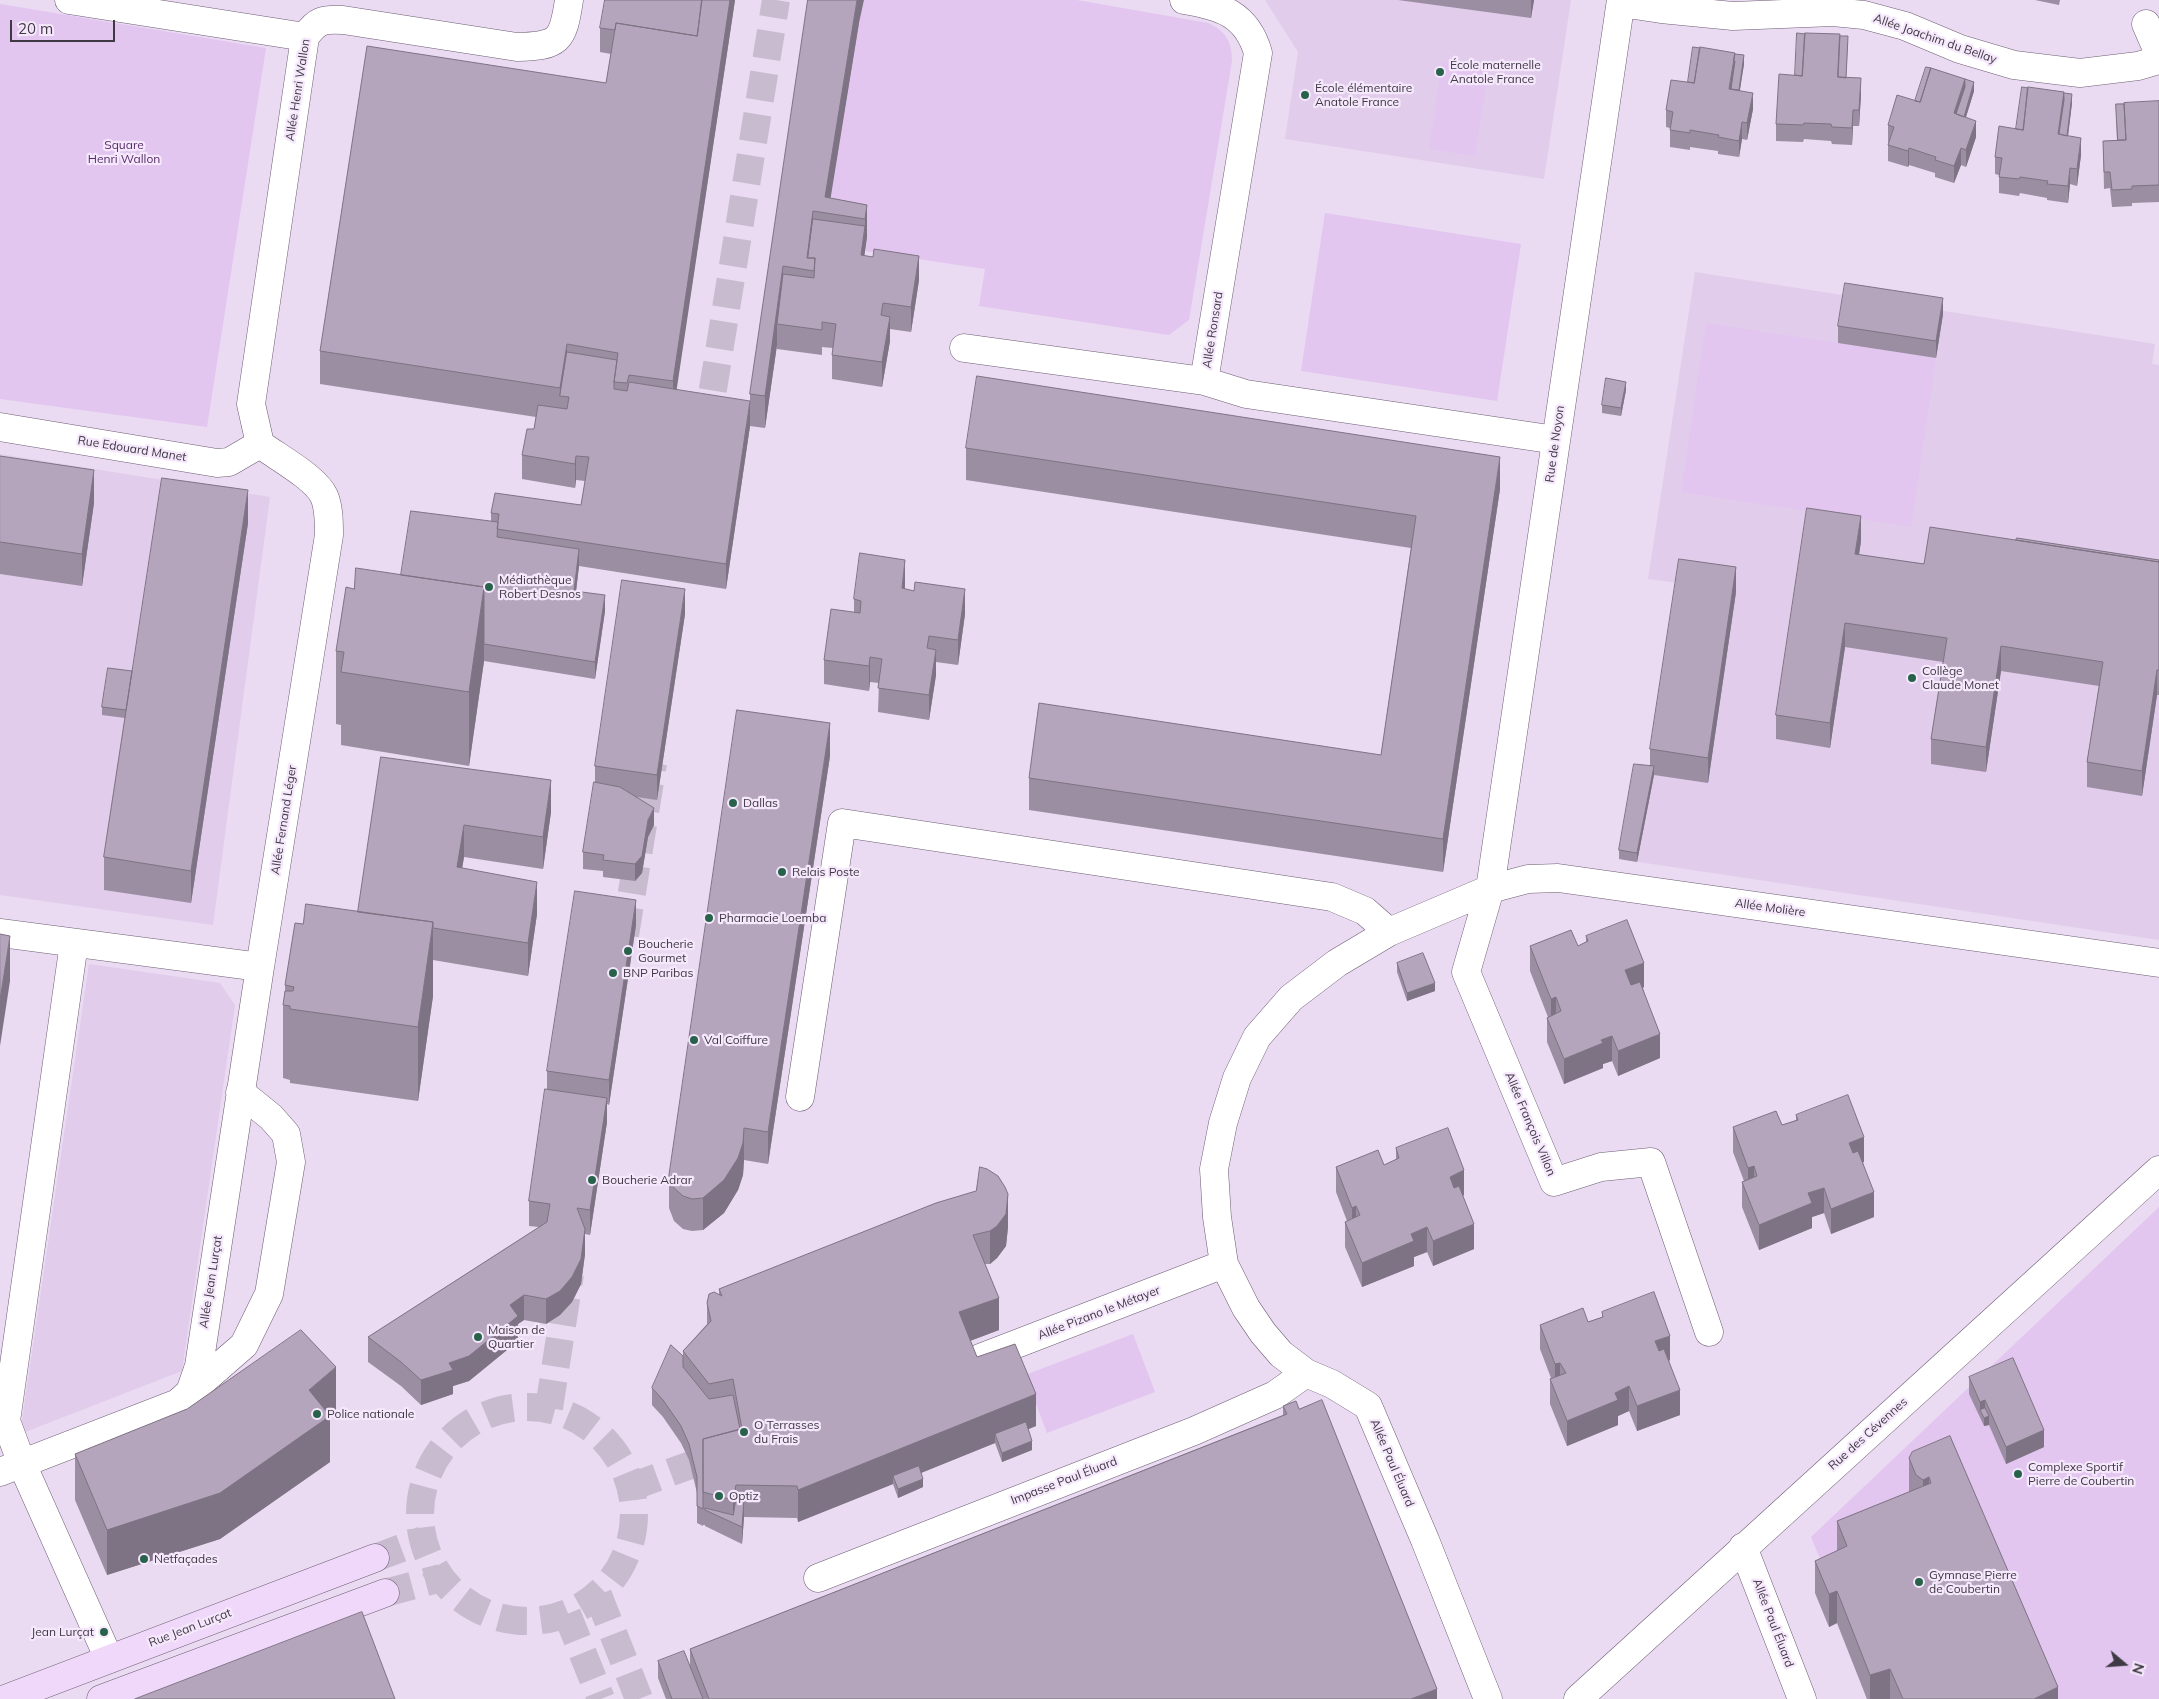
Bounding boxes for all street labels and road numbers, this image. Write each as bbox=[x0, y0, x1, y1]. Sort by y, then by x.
street label: Allée Joachim du Bellay bbox=[1871, 11, 1999, 67]
street label: Allée Henri Wallon bbox=[283, 38, 313, 142]
street label: Allée Ronsard bbox=[1200, 291, 1226, 369]
street label: Rue de Noyon bbox=[1542, 405, 1568, 483]
street label: Rue Edouard Manet bbox=[77, 433, 187, 465]
street label: Allée Fernand Léger bbox=[268, 764, 300, 876]
street label: Allée Molière bbox=[1734, 896, 1806, 920]
street label: Allée François Villon bbox=[1502, 1070, 1558, 1178]
street label: Allée Jean Lurçat bbox=[197, 1235, 225, 1329]
street label: Allée Pizano le Métayer bbox=[1036, 1283, 1162, 1343]
street label: Rue des Cévennes bbox=[1826, 1395, 1910, 1473]
street label: Allée Paul Éluard bbox=[1367, 1417, 1417, 1509]
street label: Impasse Paul Éluard bbox=[1009, 1454, 1119, 1508]
street label: Allée Paul Éluard bbox=[1749, 1577, 1797, 1669]
street label: Rue Jean Lurçat bbox=[147, 1606, 233, 1650]

